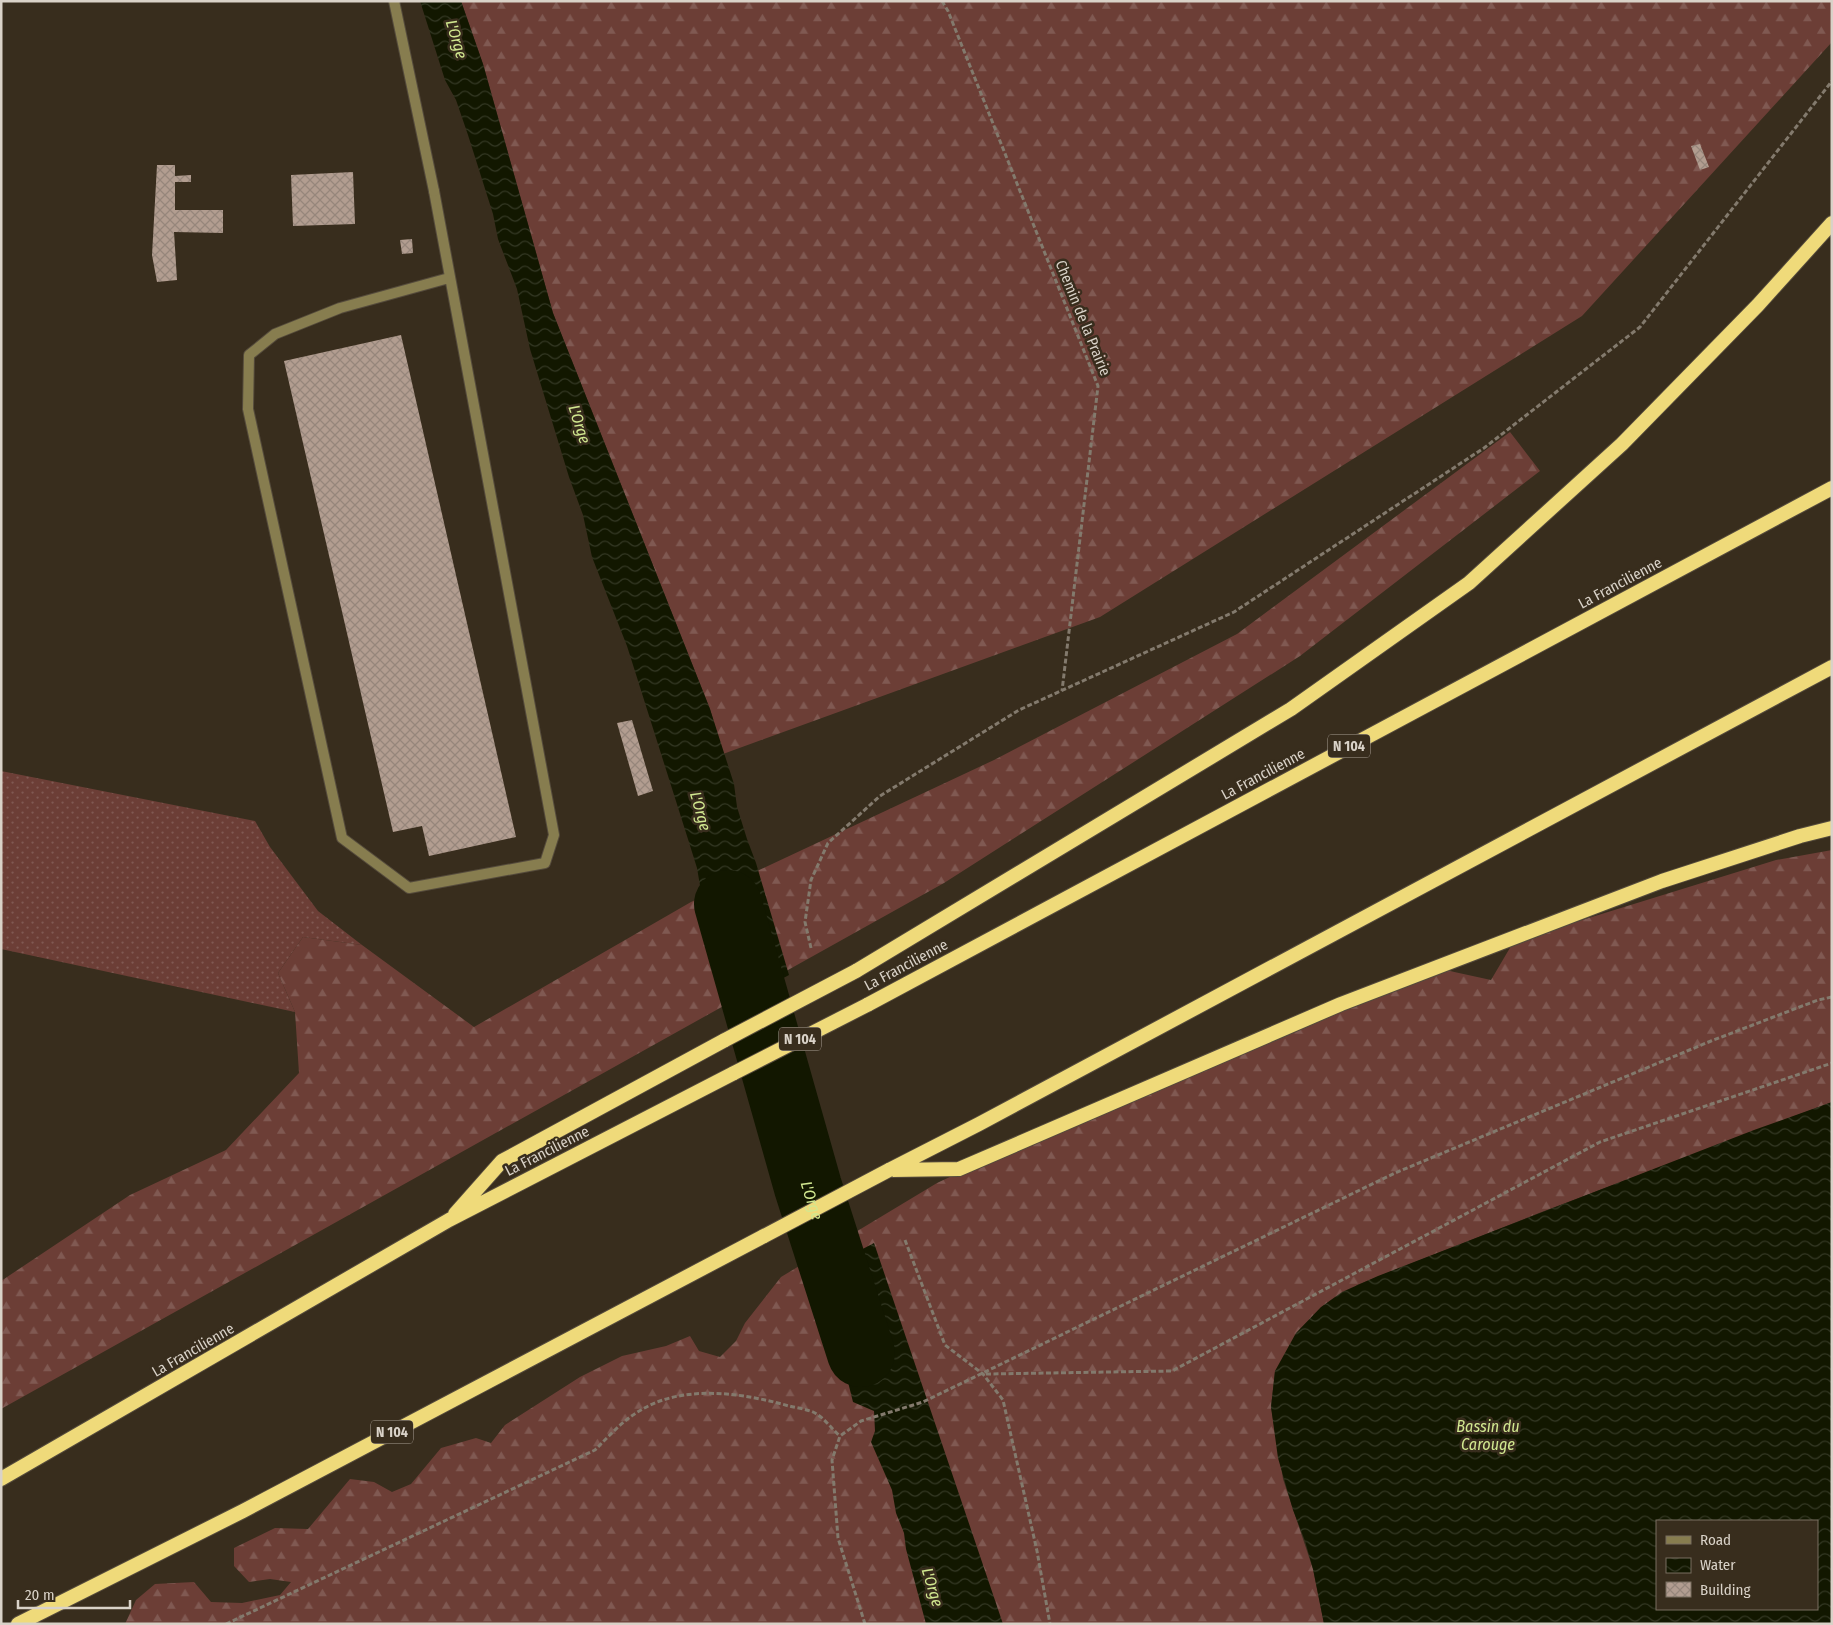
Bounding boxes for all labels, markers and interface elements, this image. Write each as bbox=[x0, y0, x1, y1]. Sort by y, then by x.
water label: L'Orge bbox=[442, 17, 472, 61]
street label: Chemin de la Prairie bbox=[1052, 258, 1114, 378]
water label: L'Orge bbox=[564, 402, 595, 446]
street label: La Francilienne bbox=[1575, 553, 1665, 613]
road number: N 104 bbox=[1328, 734, 1370, 758]
street label: La Francilienne bbox=[1218, 744, 1308, 804]
water label: L'Orge bbox=[686, 789, 715, 833]
street label: La Francilienne bbox=[861, 935, 951, 995]
road number: N 104 bbox=[779, 1028, 821, 1050]
street label: La Francilienne bbox=[502, 1122, 592, 1180]
water label: L'Orge bbox=[797, 1179, 827, 1223]
street label: La Francilienne bbox=[149, 1319, 237, 1381]
water label: Bassin du Carouge bbox=[1456, 1417, 1520, 1454]
road number: N 104 bbox=[371, 1420, 413, 1444]
legend bbox=[1656, 1520, 1818, 1610]
text: Road bbox=[1700, 1531, 1731, 1549]
text: Water bbox=[1700, 1556, 1736, 1574]
water label: L'Orge bbox=[918, 1565, 948, 1609]
scale bar bbox=[18, 1578, 130, 1610]
text: Building bbox=[1700, 1581, 1751, 1599]
text: 20 m bbox=[25, 1586, 55, 1604]

